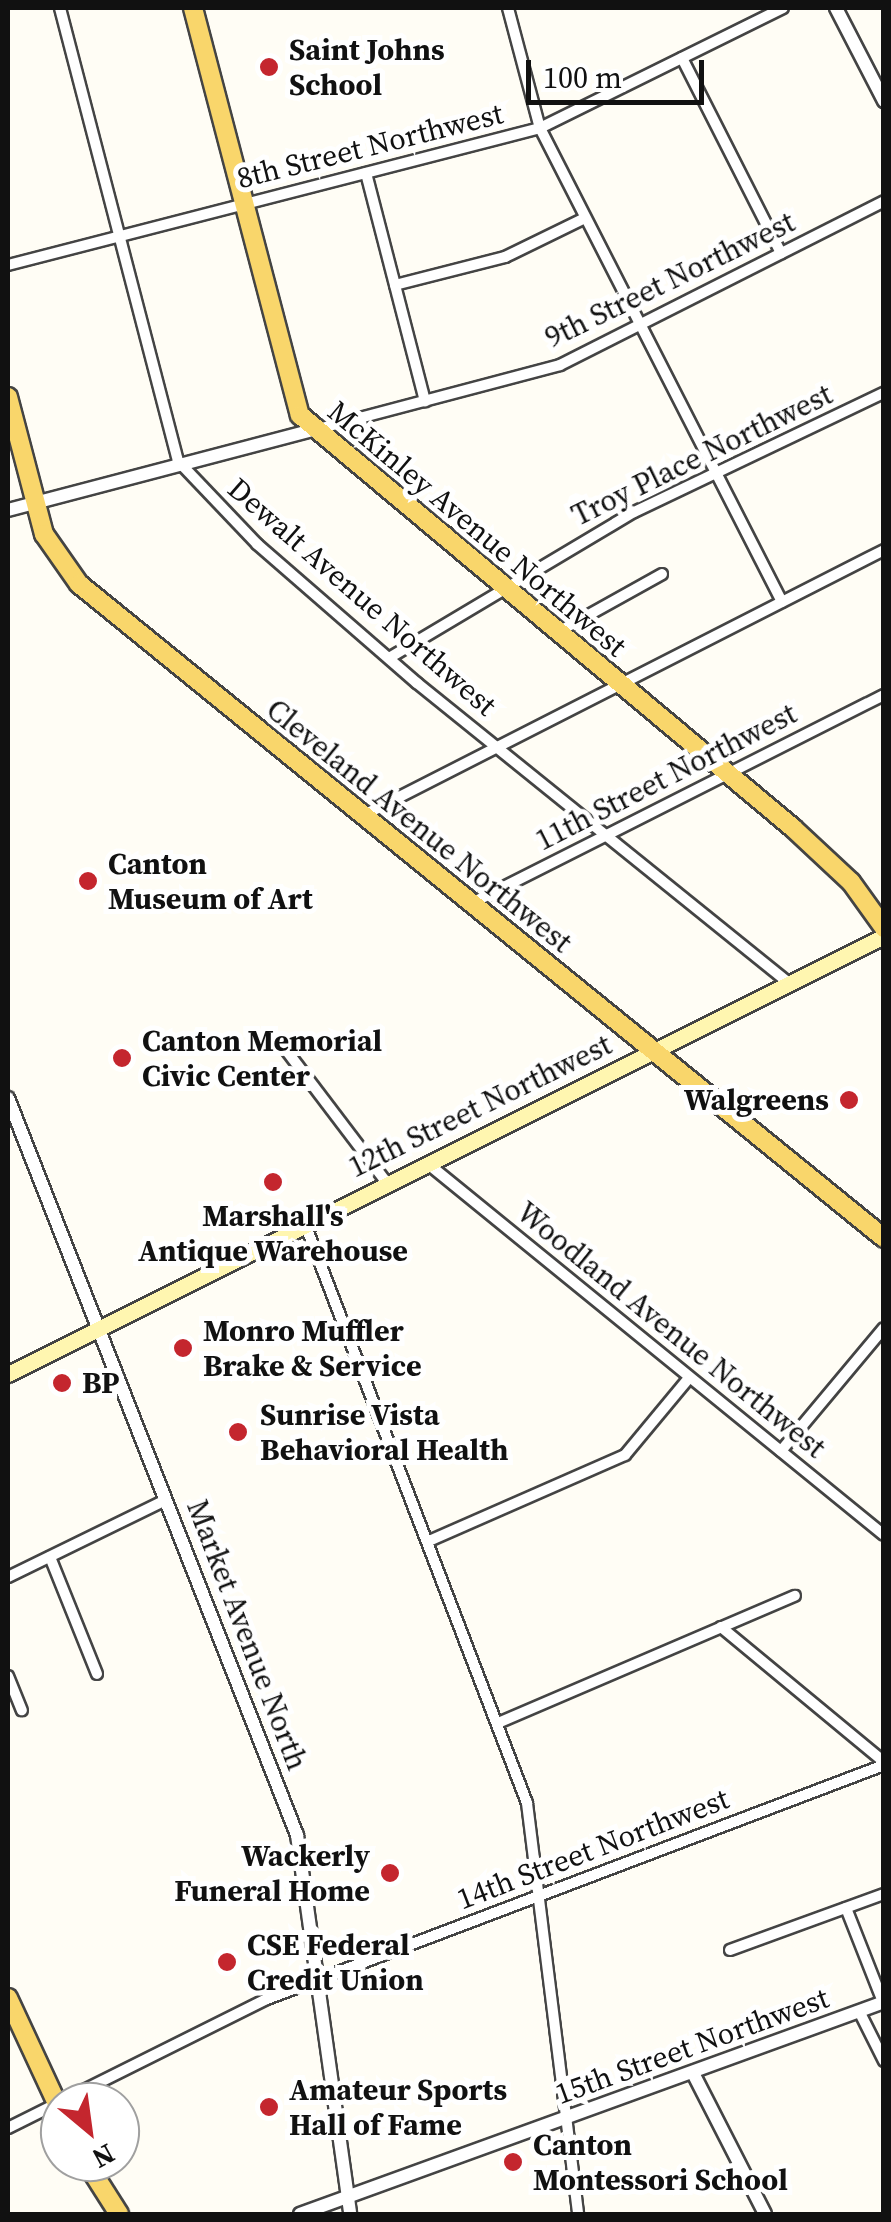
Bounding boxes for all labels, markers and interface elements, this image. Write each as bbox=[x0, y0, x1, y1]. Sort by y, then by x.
place label: Saint Johns School bbox=[289, 32, 445, 102]
scale bar bbox=[531, 40, 708, 102]
marker: Saint Johns School bbox=[258, 56, 280, 78]
text: 100 m bbox=[543, 57, 622, 98]
street label: 8th Street Northwest bbox=[233, 96, 507, 196]
street label: 9th Street Northwest bbox=[539, 204, 801, 356]
street label: Troy Place Northwest bbox=[566, 376, 838, 534]
street label: McKinley Avenue Northwest bbox=[321, 394, 633, 664]
street label: Dewalt Avenue Northwest bbox=[220, 471, 504, 723]
street label: Cleveland Avenue Northwest bbox=[259, 692, 579, 960]
street label: 11th Street Northwest bbox=[530, 696, 802, 858]
place label: Canton Museum of Art bbox=[108, 846, 313, 916]
marker: Canton Museum of Art bbox=[77, 870, 99, 892]
place label: Canton Memorial Civic Center bbox=[142, 1023, 382, 1094]
street label: 12th Street Northwest bbox=[343, 1027, 617, 1185]
marker: Canton Memorial Civic Center bbox=[111, 1047, 133, 1069]
place label: Walgreens bbox=[684, 1082, 829, 1118]
marker: Walgreens bbox=[838, 1089, 860, 1111]
marker: Marshall's Antique Warehouse bbox=[262, 1171, 284, 1193]
street label: Woodland Avenue Northwest bbox=[509, 1194, 833, 1466]
place label: Marshall's Antique Warehouse bbox=[138, 1198, 408, 1268]
place label: Monro Muffler Brake & Service bbox=[203, 1313, 422, 1384]
marker: Monro Muffler Brake & Service bbox=[172, 1337, 194, 1359]
place label: BP bbox=[82, 1365, 119, 1401]
marker: BP bbox=[51, 1372, 73, 1394]
place label: Sunrise Vista Behavioral Health bbox=[260, 1397, 509, 1468]
marker: Sunrise Vista Behavioral Health bbox=[225, 1419, 251, 1445]
street label: Market Avenue North bbox=[179, 1495, 315, 1775]
street label: 14th Street Northwest bbox=[452, 1781, 734, 1917]
place label: Wackerly Funeral Home bbox=[174, 1838, 370, 1908]
marker: Wackerly Funeral Home bbox=[379, 1862, 401, 1884]
place label: CSE Federal Credit Union bbox=[247, 1927, 424, 1998]
marker: CSE Federal Credit Union bbox=[216, 1951, 238, 1973]
street label: 15th Street Northwest bbox=[551, 1980, 833, 2112]
place label: Amateur Sports Hall of Fame bbox=[289, 2072, 507, 2142]
north arrow bbox=[40, 2082, 140, 2182]
marker: Amateur Sports Hall of Fame bbox=[258, 2096, 280, 2118]
place label: Canton Montessori School bbox=[533, 2127, 788, 2198]
text: N bbox=[85, 2135, 122, 2178]
marker: Canton Montessori School bbox=[502, 2151, 524, 2173]

